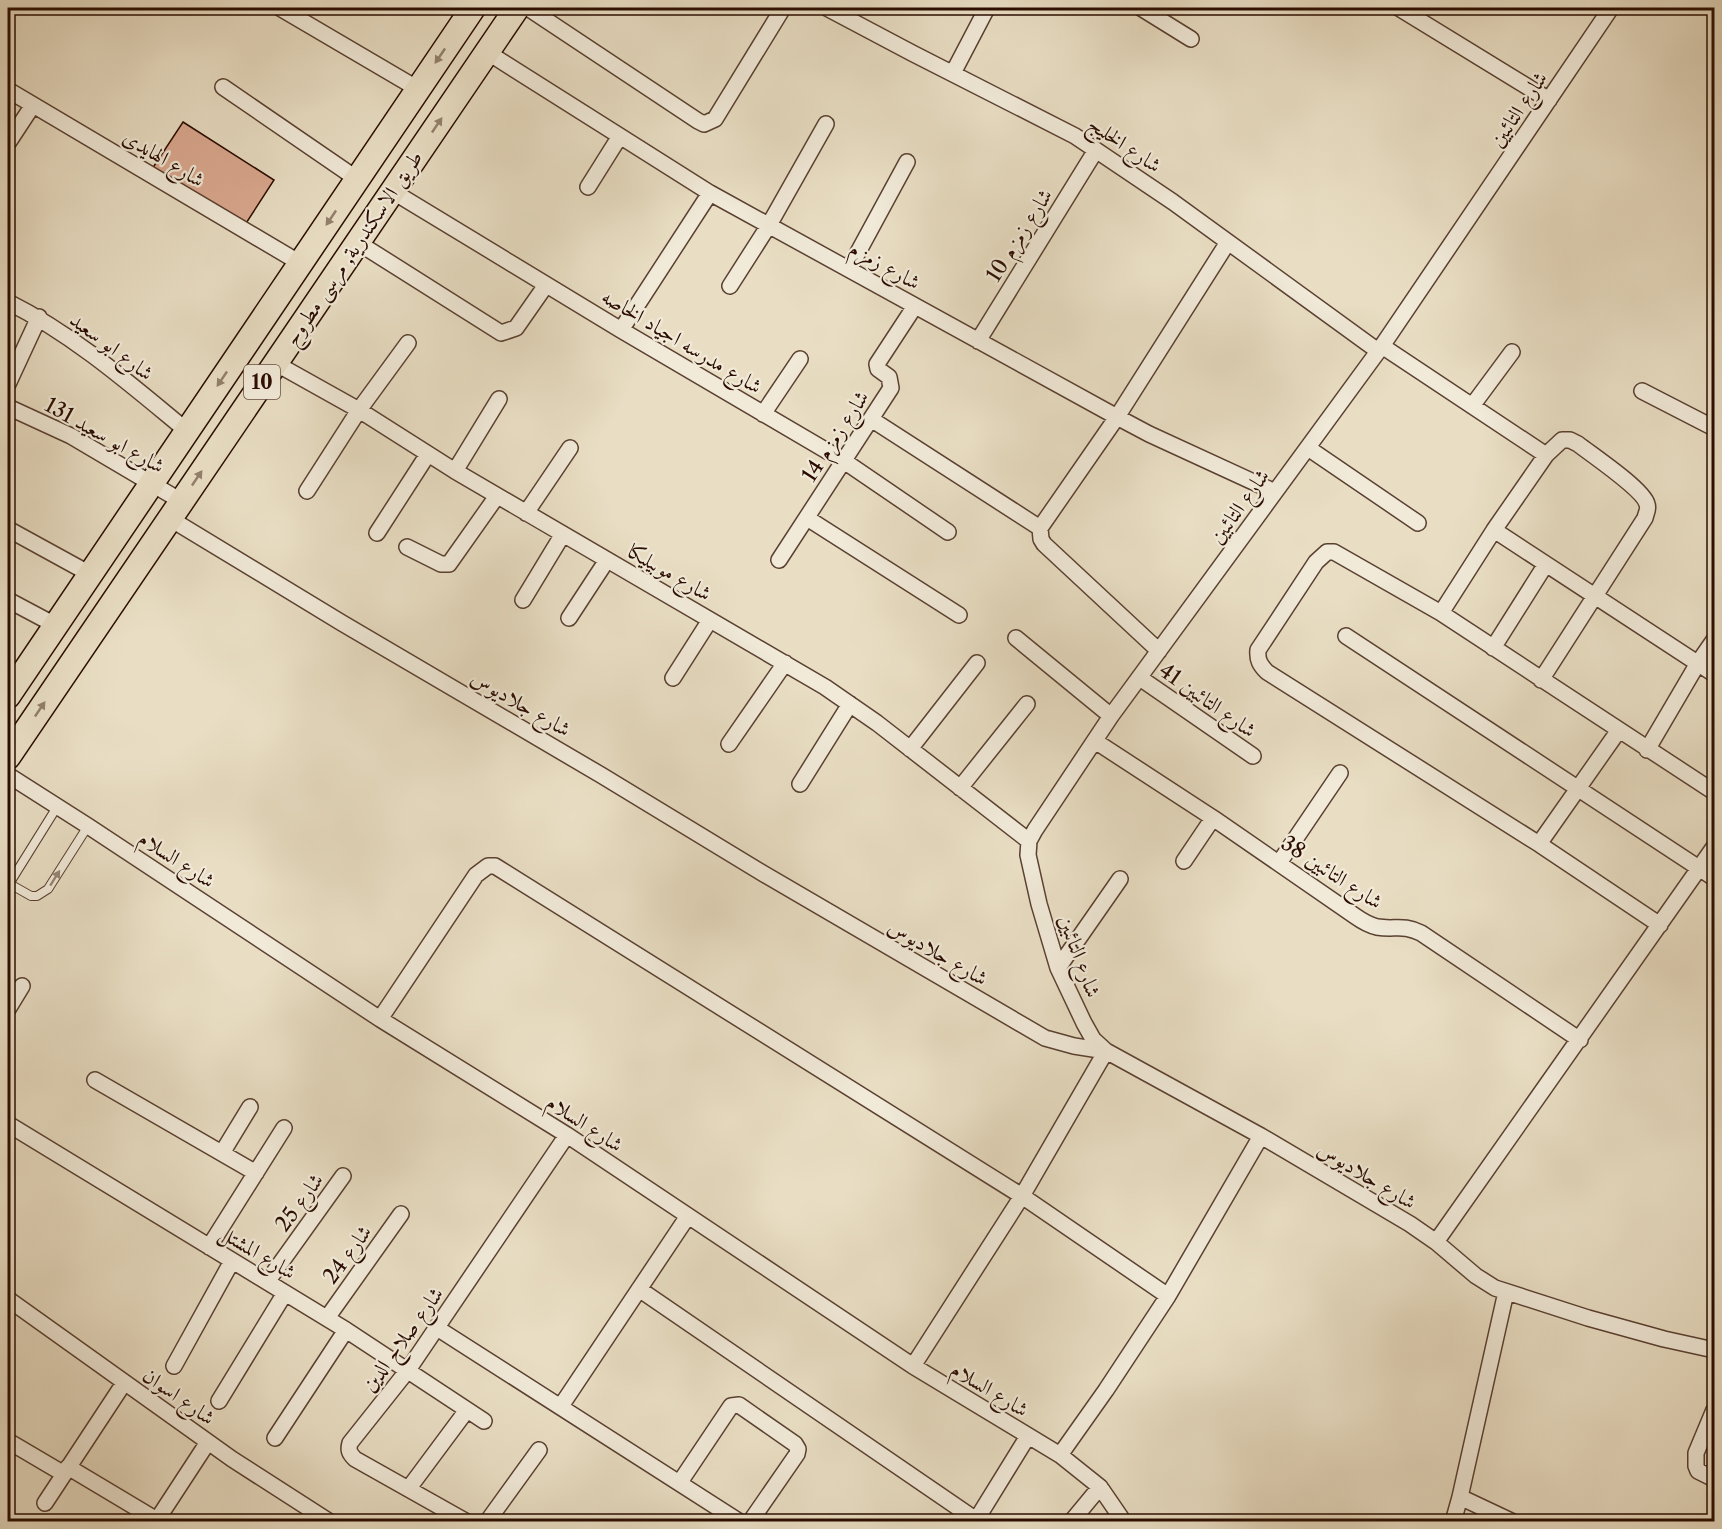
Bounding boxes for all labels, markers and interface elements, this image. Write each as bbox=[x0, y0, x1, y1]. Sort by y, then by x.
one-way arrow bbox=[435, 48, 446, 64]
street label: شارع التائبين bbox=[1484, 66, 1557, 155]
street label: شارع الخليج bbox=[1080, 111, 1166, 183]
one-way arrow bbox=[431, 117, 442, 134]
street label: شارع الهايدى bbox=[116, 124, 209, 197]
street label: طريق الاسكندرية, مرسى مطروح bbox=[278, 146, 433, 354]
street label: شارع زمزم 10 bbox=[981, 184, 1062, 289]
one-way arrow bbox=[325, 209, 337, 225]
street label: شارع زمزم bbox=[842, 235, 925, 300]
street label: شارع مدرسه اجياد الخاصه bbox=[594, 283, 767, 404]
street label: شارع ابو سعيد bbox=[62, 307, 159, 390]
road number: 10 bbox=[244, 365, 280, 399]
one-way arrow bbox=[216, 371, 227, 387]
street label: شارع زمزم 14 bbox=[796, 386, 879, 490]
street label: شارع ابو سعيد 131 bbox=[38, 392, 169, 483]
street label: شارع التائبين bbox=[1204, 464, 1279, 552]
one-way arrow bbox=[191, 470, 203, 486]
street label: شارع موبيليكا bbox=[621, 538, 716, 611]
street label: شارع التائبين 41 bbox=[1151, 657, 1261, 747]
street label: شارع جلاديوس bbox=[464, 664, 575, 747]
one-way arrow bbox=[34, 701, 46, 717]
street label: شارع السلام bbox=[131, 825, 220, 898]
street label: شارع التائبين 38 bbox=[1273, 830, 1387, 919]
one-way arrow bbox=[49, 870, 60, 886]
street label: شارع التائبين bbox=[1048, 911, 1106, 1003]
street label: شارع جلاديوس bbox=[881, 913, 992, 996]
street label: شارع السلام bbox=[539, 1089, 628, 1162]
street label: شارع جلاديوس bbox=[1310, 1136, 1421, 1219]
street label: شارع 25 bbox=[270, 1168, 333, 1239]
street label: شارع المشتل bbox=[212, 1219, 301, 1290]
street label: شارع 24 bbox=[317, 1220, 381, 1292]
street label: شارع صلاح الدين bbox=[356, 1282, 454, 1400]
street label: شارع السلام bbox=[944, 1356, 1033, 1427]
street label: شارع اسوان bbox=[135, 1362, 220, 1435]

